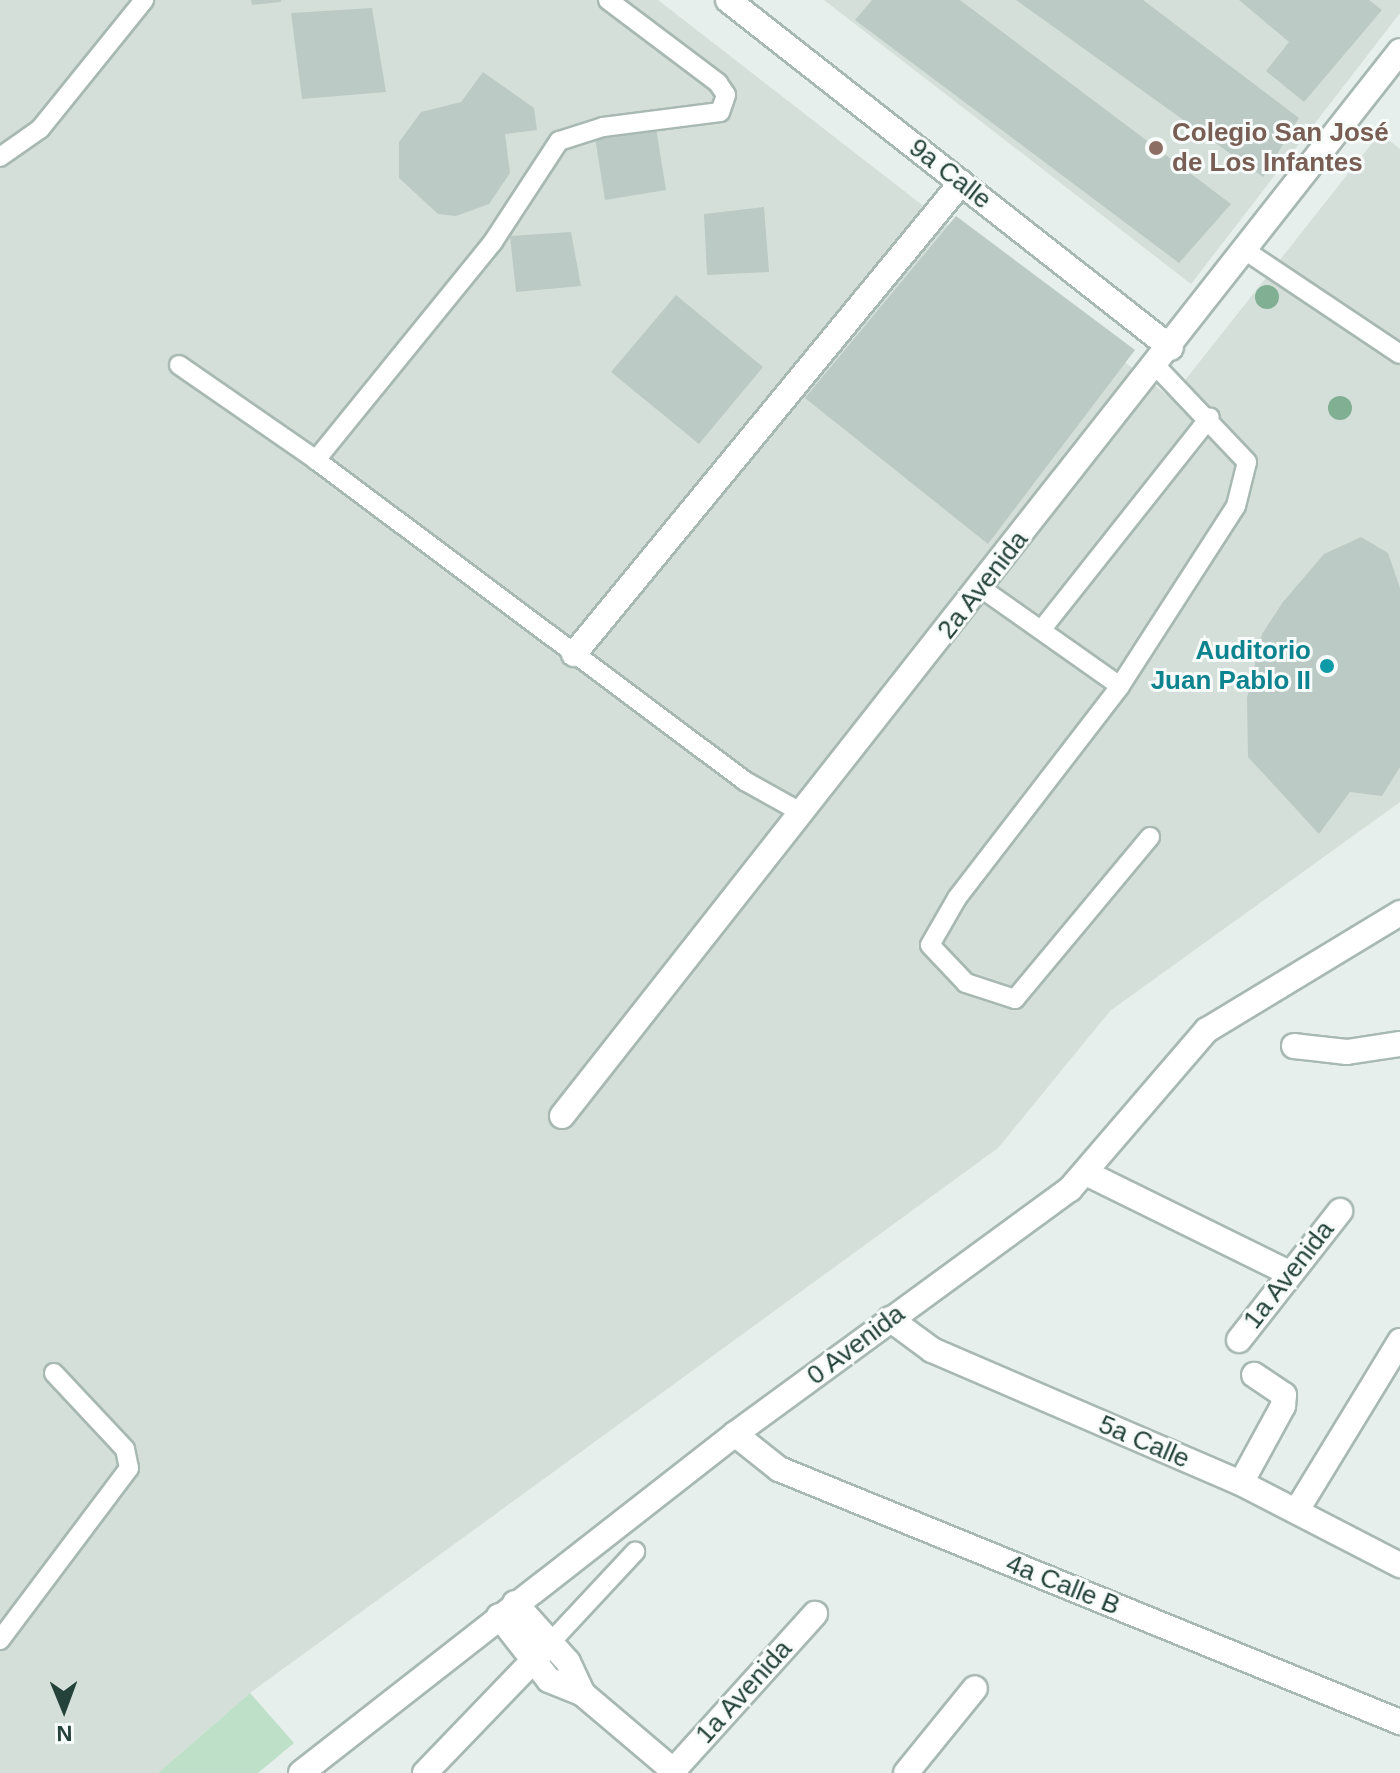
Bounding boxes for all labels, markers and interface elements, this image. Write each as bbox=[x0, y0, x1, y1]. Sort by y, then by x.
place label: Colegio San José de Los Infantes bbox=[1172, 117, 1389, 178]
street label: 9a Calle bbox=[903, 132, 997, 216]
marker: Colegio San José de Los Infantes bbox=[1147, 139, 1165, 157]
street label: 2a Avenida bbox=[931, 524, 1035, 646]
place label: Auditorio Juan Pablo II bbox=[1151, 635, 1311, 696]
marker: Auditorio Juan Pablo II bbox=[1318, 657, 1336, 675]
street label: 1a Avenida bbox=[1237, 1214, 1341, 1336]
street label: 0 Avenida bbox=[801, 1298, 911, 1392]
street label: 5a Calle bbox=[1094, 1409, 1194, 1475]
street label: 4a Calle B bbox=[1002, 1548, 1124, 1622]
street label: 1a Avenida bbox=[689, 1633, 799, 1751]
north arrow bbox=[24, 1669, 104, 1749]
text: N bbox=[56, 1721, 73, 1746]

